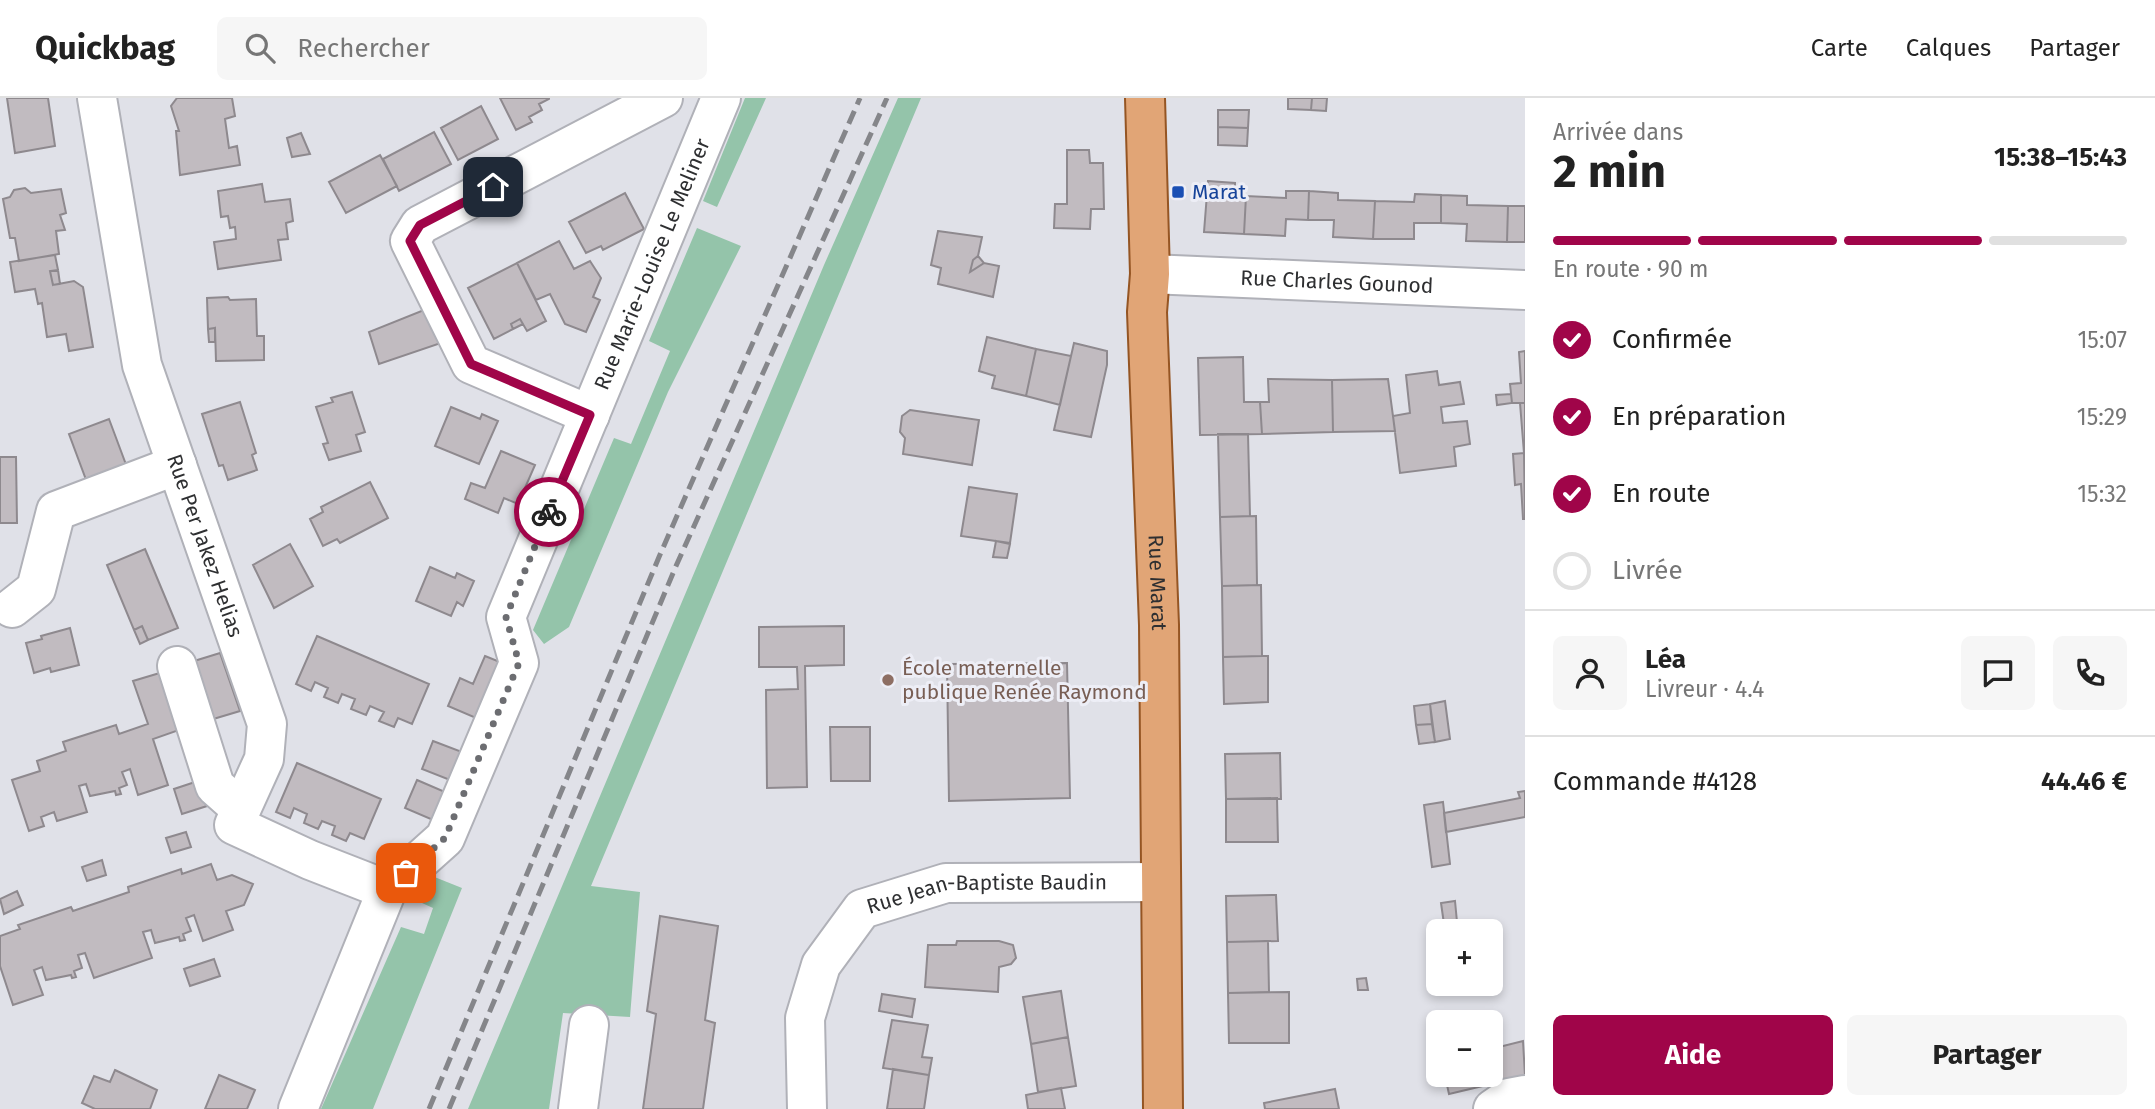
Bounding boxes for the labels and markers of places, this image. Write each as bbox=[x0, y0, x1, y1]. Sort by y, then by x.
pin bbox=[463, 157, 523, 217]
place label: Marat bbox=[1192, 179, 1247, 205]
marker: Marat bbox=[1170, 184, 1186, 200]
place label: École maternelle publique Renée Raymond bbox=[902, 655, 1147, 705]
marker: École maternelle publique Renée Raymond bbox=[880, 672, 896, 688]
pin bbox=[376, 843, 436, 903]

